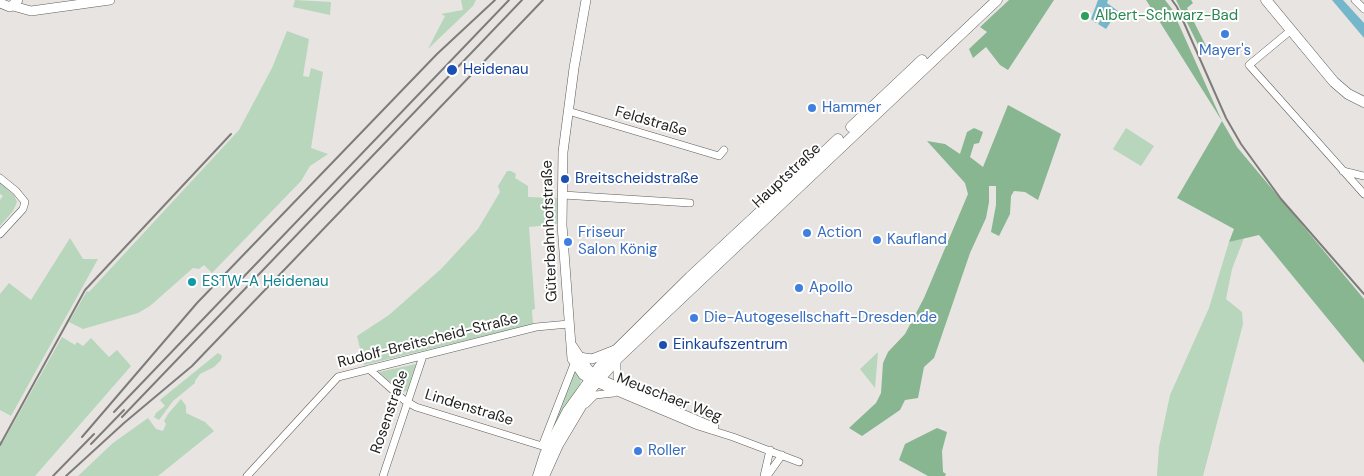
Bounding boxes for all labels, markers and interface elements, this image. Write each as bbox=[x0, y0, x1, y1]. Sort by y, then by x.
place label: Albert-Schwarz-Bad bbox=[1095, 7, 1238, 25]
marker: Albert-Schwarz-Bad bbox=[1079, 10, 1091, 22]
marker: Mayer's bbox=[1219, 28, 1231, 40]
place label: Mayer's bbox=[1199, 42, 1251, 60]
place label: Heidenau bbox=[463, 61, 529, 79]
marker: Heidenau bbox=[445, 63, 459, 77]
place label: Hammer bbox=[822, 99, 881, 117]
marker: Hammer bbox=[806, 102, 818, 114]
street label: Feldstraße bbox=[613, 103, 689, 141]
street label: Hauptstraße bbox=[749, 140, 825, 212]
street label: Güterbahnhofstraße bbox=[539, 160, 561, 302]
place label: Breitscheidstraße bbox=[575, 170, 699, 188]
marker: Breitscheidstraße bbox=[559, 173, 571, 185]
place label: Friseur Salon König bbox=[578, 224, 657, 259]
place label: Action bbox=[817, 224, 862, 242]
marker: Action bbox=[801, 227, 813, 239]
place label: Kaufland bbox=[887, 231, 947, 249]
marker: Kaufland bbox=[871, 234, 883, 246]
marker: Friseur Salon König bbox=[562, 236, 574, 248]
place label: ESTW-A Heidenau bbox=[202, 273, 329, 291]
marker: ESTW-A Heidenau bbox=[186, 276, 198, 288]
place label: Apollo bbox=[809, 279, 853, 297]
marker: Apollo bbox=[793, 282, 805, 294]
place label: Die-Autogesellschaft-Dresden.de bbox=[704, 309, 937, 327]
street label: Rudolf-Breitscheid-Straße bbox=[336, 310, 520, 372]
marker: Die-Autogesellschaft-Dresden.de bbox=[688, 312, 700, 324]
place label: Einkaufszentrum bbox=[673, 336, 788, 354]
marker: Einkaufszentrum bbox=[657, 339, 669, 351]
street label: Rosenstraße bbox=[367, 368, 413, 456]
street label: Meuschaer Weg bbox=[614, 370, 724, 426]
street label: Lindenstraße bbox=[423, 386, 515, 430]
place label: Roller bbox=[648, 442, 686, 460]
marker: Roller bbox=[632, 445, 644, 457]

